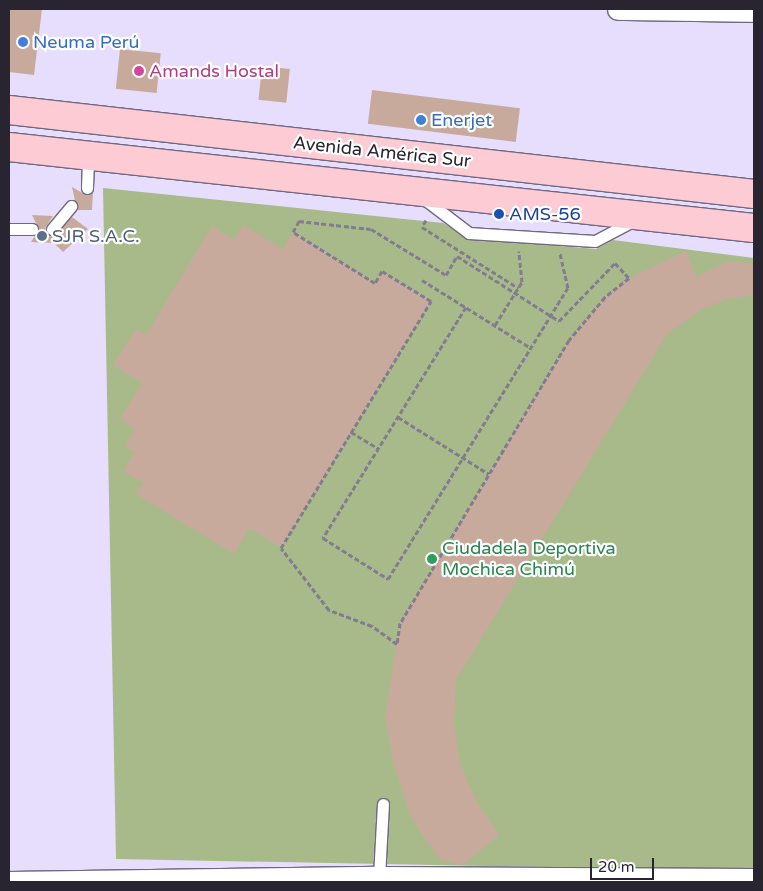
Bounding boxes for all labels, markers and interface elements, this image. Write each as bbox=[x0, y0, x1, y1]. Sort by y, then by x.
place label: Neuma Perú bbox=[33, 31, 140, 53]
marker: Neuma Perú bbox=[17, 36, 29, 48]
place label: Amands Hostal bbox=[149, 60, 279, 82]
marker: Amands Hostal bbox=[133, 65, 145, 77]
place label: Enerjet bbox=[431, 109, 492, 131]
marker: Enerjet bbox=[415, 114, 427, 126]
street label: Avenida América Sur bbox=[292, 132, 472, 172]
place label: AMS-56 bbox=[509, 203, 581, 225]
marker: AMS-56 bbox=[493, 208, 505, 220]
place label: SJR S.A.C. bbox=[52, 225, 140, 247]
marker: SJR S.A.C. bbox=[36, 230, 48, 242]
place label: Ciudadela Deportiva Mochica Chimú bbox=[442, 538, 616, 580]
marker: Ciudadela Deportiva Mochica Chimú bbox=[426, 553, 438, 565]
scale bar bbox=[593, 848, 657, 880]
text: 20 m bbox=[598, 858, 635, 876]

